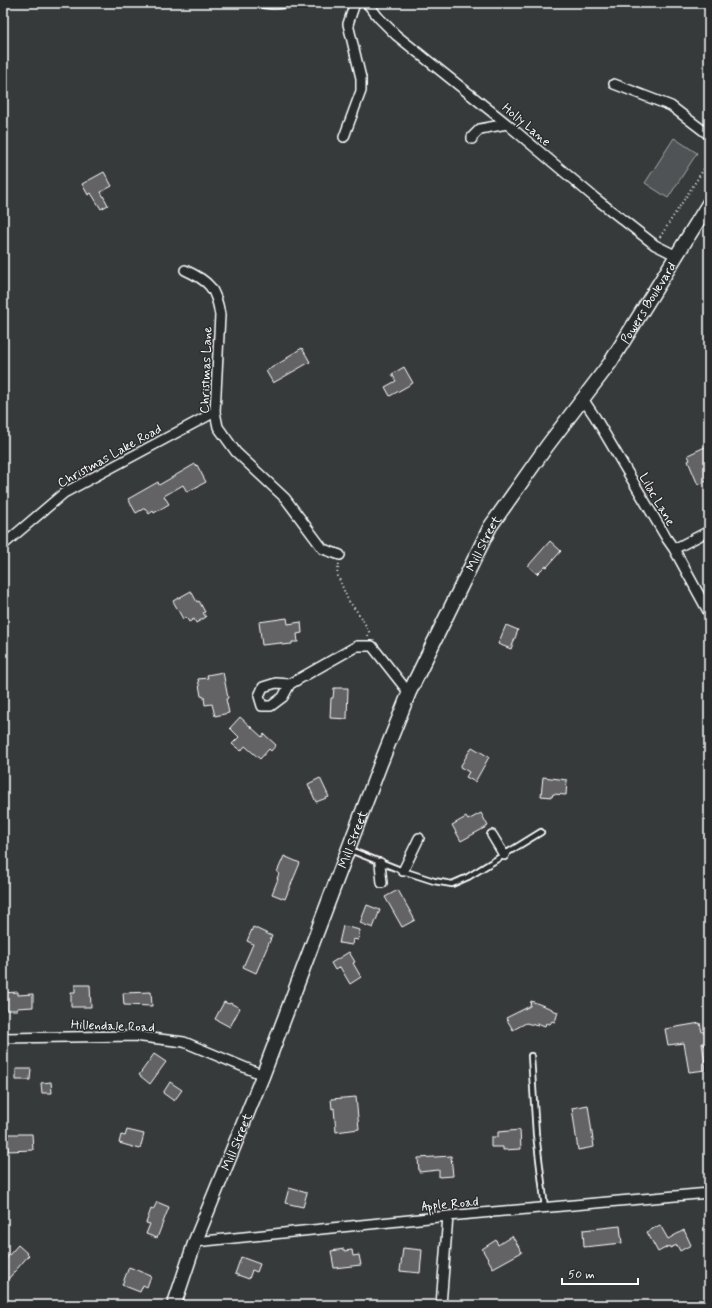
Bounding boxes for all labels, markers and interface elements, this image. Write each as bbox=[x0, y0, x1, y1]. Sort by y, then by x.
street label: Holly Lane bbox=[498, 100, 554, 151]
street label: Powers Boulevard bbox=[617, 259, 680, 347]
street label: Christmas Lane bbox=[196, 326, 217, 414]
street label: Christmas Lake Road bbox=[55, 421, 165, 492]
street label: Lilac Lane bbox=[635, 470, 679, 529]
street label: Mill Street bbox=[463, 512, 506, 574]
street label: Mill Street bbox=[335, 808, 372, 871]
street label: Hillendale Road bbox=[71, 1017, 155, 1036]
street label: Mill Street bbox=[218, 1110, 257, 1173]
street label: Apple Road bbox=[421, 1194, 479, 1216]
scale bar bbox=[562, 1260, 638, 1286]
text: 50 m bbox=[568, 1267, 595, 1283]

